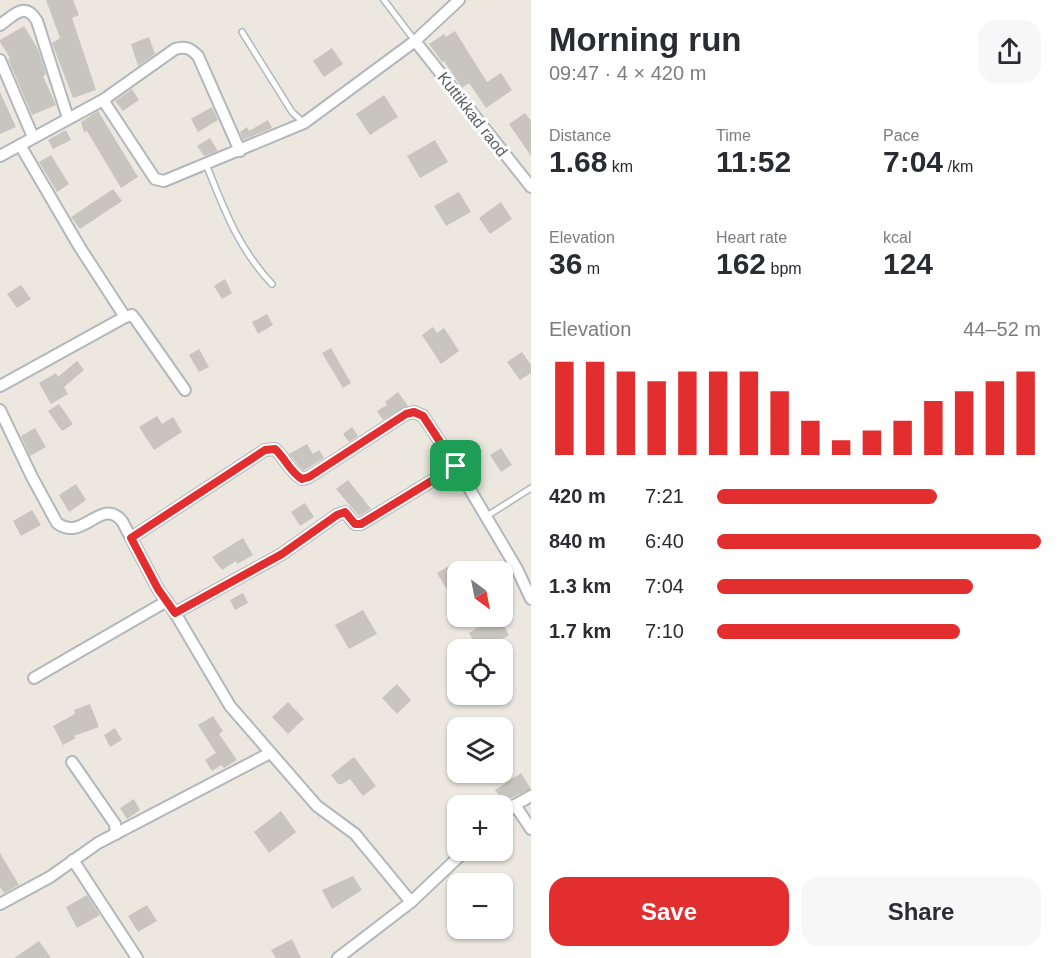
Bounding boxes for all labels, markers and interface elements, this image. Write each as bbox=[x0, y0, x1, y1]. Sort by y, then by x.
button: share bbox=[978, 20, 1041, 83]
text: Morning run bbox=[549, 21, 741, 58]
text: 09:47 · 4 × 420 m bbox=[549, 62, 706, 84]
street label: Kuttikkad raod bbox=[434, 69, 511, 160]
text: Distance bbox=[549, 127, 611, 144]
text: Time bbox=[716, 127, 751, 144]
text: Pace bbox=[883, 127, 919, 144]
text: 1.68 bbox=[549, 145, 607, 178]
text: 11:52 bbox=[716, 145, 791, 178]
text: 7:04 bbox=[883, 145, 943, 178]
text: km bbox=[607, 158, 633, 175]
text: /km bbox=[943, 158, 973, 175]
text: Elevation bbox=[549, 229, 615, 246]
text: Heart rate bbox=[716, 229, 787, 246]
text: kcal bbox=[883, 229, 911, 246]
text: 36 bbox=[549, 247, 582, 280]
text: 162 bbox=[716, 247, 766, 280]
text: 124 bbox=[883, 247, 933, 280]
text: m bbox=[582, 260, 600, 277]
text: bpm bbox=[766, 260, 802, 277]
text: Elevation bbox=[549, 318, 631, 340]
text: 44–52 m bbox=[963, 318, 1041, 340]
pin bbox=[430, 440, 481, 491]
icon: arrive bbox=[439, 449, 472, 482]
text: 420 m bbox=[549, 485, 606, 507]
text: 7:21 bbox=[645, 485, 684, 507]
text: 840 m bbox=[549, 530, 606, 552]
text: 6:40 bbox=[645, 530, 684, 552]
north arrow bbox=[447, 561, 513, 627]
map controls bbox=[447, 561, 513, 939]
text: 1.3 km bbox=[549, 575, 611, 597]
text: 7:04 bbox=[645, 575, 684, 597]
text: 1.7 km bbox=[549, 620, 611, 642]
text: 7:10 bbox=[645, 620, 684, 642]
button: locate bbox=[447, 639, 513, 705]
button: layers bbox=[447, 717, 513, 783]
button: + bbox=[447, 795, 513, 861]
button: − bbox=[447, 873, 513, 939]
button: Save bbox=[549, 877, 789, 946]
button: Share bbox=[801, 877, 1041, 946]

